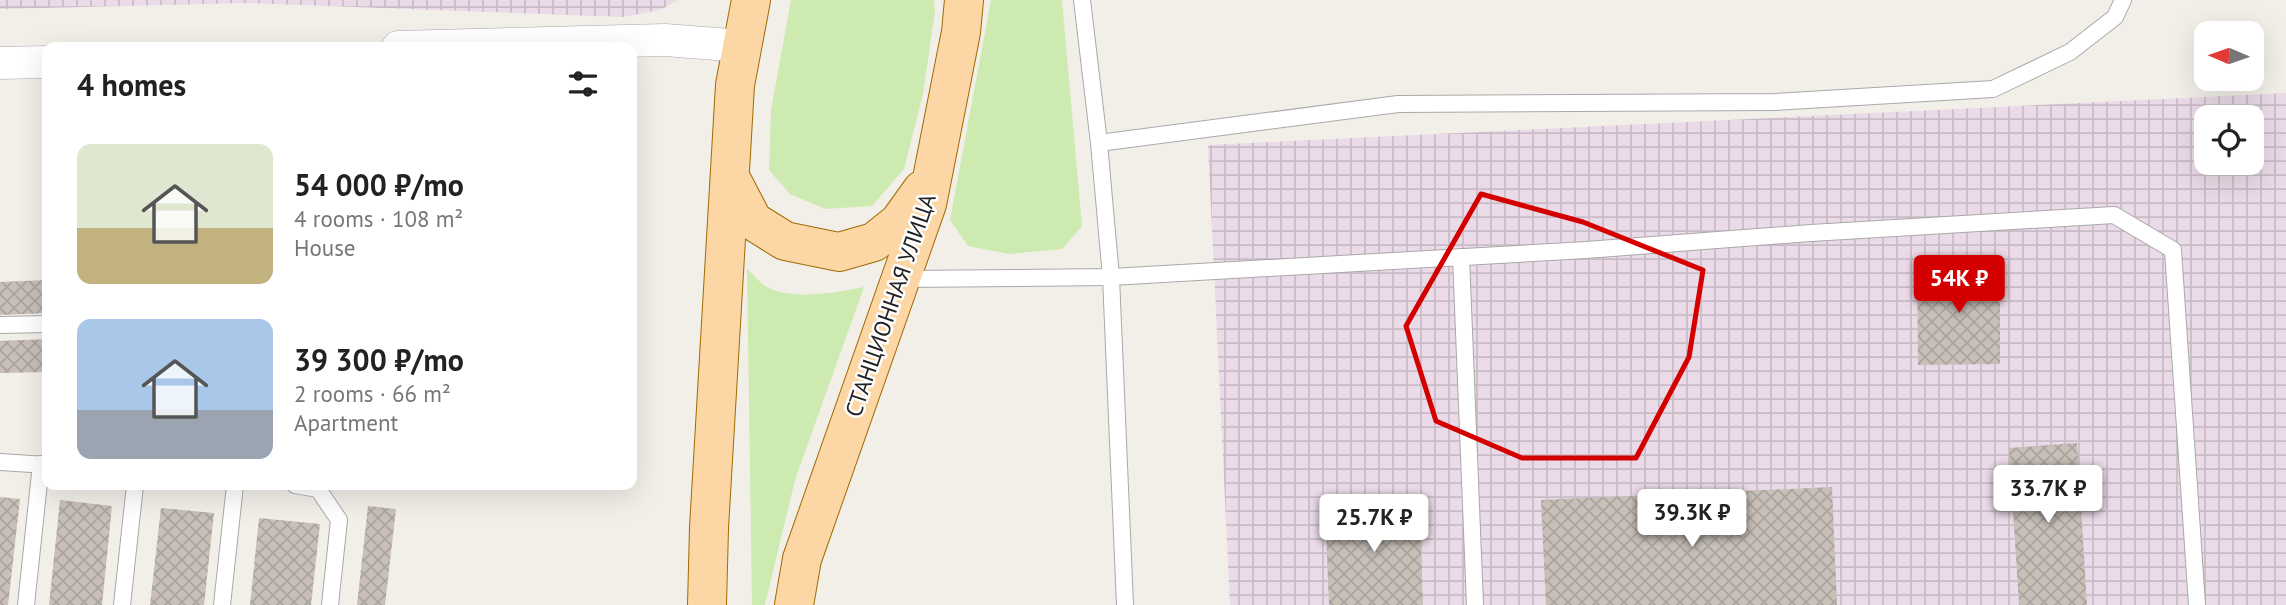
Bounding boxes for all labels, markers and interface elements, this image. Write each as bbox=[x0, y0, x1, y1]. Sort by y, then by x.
north arrow bbox=[2194, 21, 2264, 91]
map controls bbox=[2194, 21, 2264, 175]
text: 4 homes bbox=[77, 65, 186, 104]
icon: filters bbox=[564, 65, 602, 103]
button: locate bbox=[2194, 105, 2264, 175]
text: 54 000 ₽/mo bbox=[294, 165, 464, 204]
icon: home bbox=[133, 172, 217, 256]
street label: СТАНЦИОННАЯ УЛИЦА bbox=[838, 189, 942, 421]
text: 4 rooms · 108 m² bbox=[294, 204, 463, 233]
text: House bbox=[294, 233, 356, 262]
pin: 54K ₽ bbox=[1910, 256, 2008, 315]
text: 54K ₽ bbox=[1930, 263, 1988, 292]
text: 39 300 ₽/mo bbox=[294, 340, 464, 379]
icon: home bbox=[133, 347, 217, 431]
text: 2 rooms · 66 m² bbox=[294, 379, 451, 408]
text: Apartment bbox=[294, 408, 398, 437]
pin: 33.7K ₽ bbox=[1983, 466, 2113, 525]
text: 33.7K ₽ bbox=[2009, 473, 2087, 502]
pin: 39.3K ₽ bbox=[1627, 490, 1757, 549]
pin: 25.7K ₽ bbox=[1309, 494, 1439, 554]
text: 39.3K ₽ bbox=[1653, 497, 1731, 526]
text: 25.7K ₽ bbox=[1335, 502, 1413, 531]

